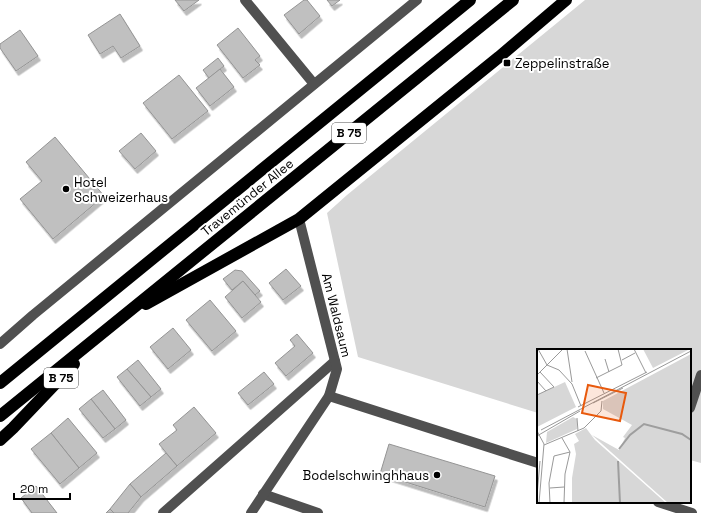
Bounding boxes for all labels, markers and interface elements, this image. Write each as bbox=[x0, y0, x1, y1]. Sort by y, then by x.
place label: Zeppelinstraße bbox=[515, 55, 609, 72]
marker: Zeppelinstraße bbox=[502, 58, 512, 68]
road number: B 75 bbox=[332, 123, 366, 143]
street label: Travemünder Allee bbox=[198, 155, 297, 240]
place label: Hotel Schweizerhaus bbox=[74, 174, 168, 206]
marker: Hotel Schweizerhaus bbox=[61, 184, 71, 194]
street label: Am Waldsaum bbox=[318, 271, 355, 359]
inset map bbox=[537, 349, 691, 503]
road number: B 75 bbox=[44, 368, 78, 388]
place label: Bodelschwinghhaus bbox=[303, 467, 429, 484]
marker: Bodelschwinghhaus bbox=[432, 470, 442, 480]
scale bar bbox=[14, 475, 70, 501]
text: 20 m bbox=[20, 481, 48, 497]

